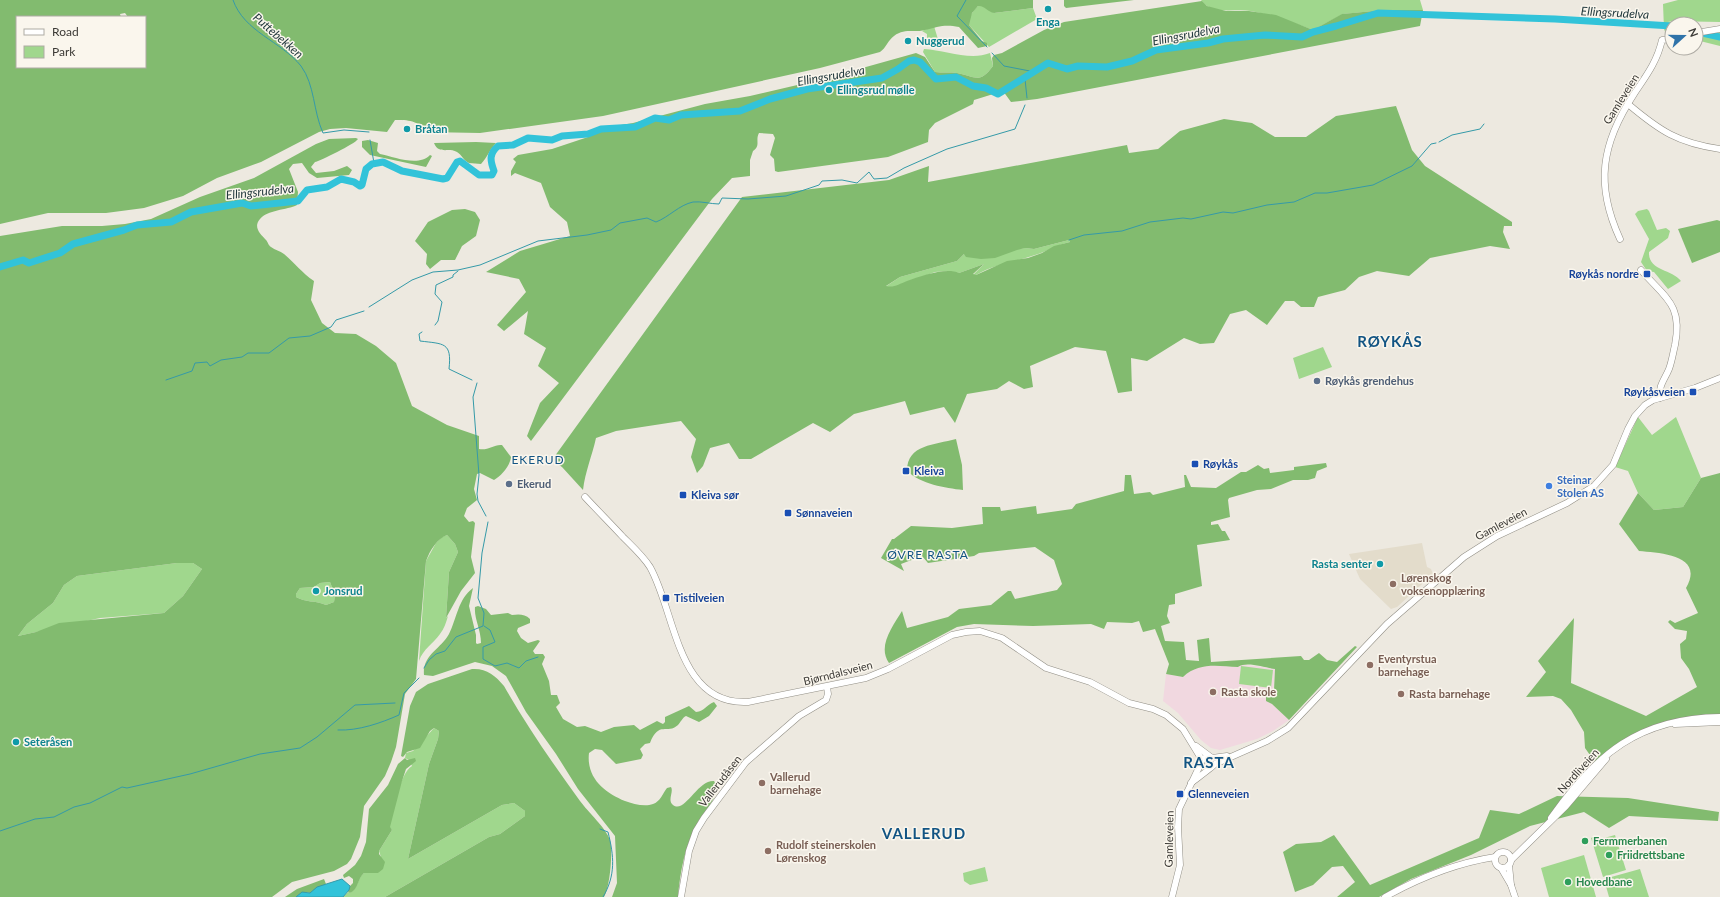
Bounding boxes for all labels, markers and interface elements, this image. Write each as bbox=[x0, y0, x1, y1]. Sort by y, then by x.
water label: Ellingsrudelva bbox=[1580, 3, 1650, 22]
marker: Enga bbox=[1043, 4, 1053, 14]
water label: Puttebekken bbox=[250, 10, 307, 62]
place label: Enga bbox=[1036, 15, 1060, 28]
legend bbox=[16, 16, 146, 68]
north arrow bbox=[1664, 16, 1704, 56]
water label: Ellingsrudelva bbox=[1151, 21, 1221, 48]
text: Road bbox=[52, 24, 79, 39]
text: N bbox=[1686, 26, 1701, 39]
place label: Nuggerud bbox=[916, 34, 965, 47]
marker: Nuggerud bbox=[903, 36, 913, 46]
text: Park bbox=[52, 44, 76, 59]
water label: Ellingsrudelva bbox=[796, 62, 866, 89]
street label: Gamleveien bbox=[1600, 71, 1641, 126]
place label: Ellingsrud mølle bbox=[837, 83, 915, 96]
marker: Ellingsrud mølle bbox=[824, 85, 834, 95]
place label: Bråtan bbox=[415, 122, 448, 135]
marker: Bråtan bbox=[402, 124, 412, 134]
water label: Ellingsrudelva bbox=[225, 180, 295, 203]
place label: Røykås nordre bbox=[1569, 267, 1639, 280]
marker: Røykås nordre bbox=[1642, 269, 1652, 279]
district label: RØYKÅS bbox=[1357, 332, 1423, 350]
place label: Røykås grendehus bbox=[1325, 374, 1414, 387]
marker: Røykås grendehus bbox=[1312, 376, 1322, 386]
place label: Røykåsveien bbox=[1624, 385, 1685, 398]
marker: Røykåsveien bbox=[1688, 387, 1698, 397]
district label: EKERUD bbox=[511, 452, 565, 467]
place label: Røykås bbox=[1203, 457, 1238, 470]
marker: Røykås bbox=[1190, 459, 1200, 469]
place label: Kleiva bbox=[914, 464, 944, 477]
marker: Kleiva bbox=[901, 466, 911, 476]
place label: Steinar Stolen AS bbox=[1557, 473, 1604, 499]
place label: Ekerud bbox=[517, 477, 551, 490]
marker: Ekerud bbox=[504, 479, 514, 489]
marker: Steinar Stolen AS bbox=[1544, 481, 1554, 491]
place label: Kleiva sør bbox=[691, 488, 740, 501]
marker: Kleiva sør bbox=[678, 490, 688, 500]
street label: Gamleveien bbox=[1473, 505, 1529, 543]
place label: Sønnaveien bbox=[796, 506, 853, 519]
marker: Sønnaveien bbox=[783, 508, 793, 518]
district label: ØVRE RASTA bbox=[887, 547, 969, 562]
place label: Rasta senter bbox=[1311, 557, 1373, 570]
marker: Rasta senter bbox=[1375, 559, 1385, 569]
place label: Lørenskog voksenopplæring bbox=[1401, 571, 1485, 597]
marker: Lørenskog voksenopplæring bbox=[1388, 579, 1398, 589]
place label: Jonsrud bbox=[324, 584, 362, 597]
marker: Jonsrud bbox=[311, 586, 321, 596]
place label: Tistilveien bbox=[674, 591, 724, 604]
marker: Tistilveien bbox=[661, 593, 671, 603]
place label: Eventyrstua barnehage bbox=[1378, 652, 1436, 678]
street label: Bjørndalsveien bbox=[802, 658, 874, 687]
marker: Eventyrstua barnehage bbox=[1365, 660, 1375, 670]
place label: Rasta skole bbox=[1221, 685, 1276, 698]
marker: Rasta skole bbox=[1208, 687, 1218, 697]
place label: Rasta barnehage bbox=[1409, 687, 1490, 700]
marker: Rasta barnehage bbox=[1396, 689, 1406, 699]
place label: Seteråsen bbox=[24, 735, 72, 748]
marker: Seteråsen bbox=[11, 737, 21, 747]
street label: Nordliveien bbox=[1554, 746, 1601, 796]
street label: Vallerudåsen bbox=[696, 752, 744, 809]
district label: RASTA bbox=[1183, 753, 1235, 771]
place label: Vallerud barnehage bbox=[769, 770, 822, 796]
marker: Vallerud barnehage bbox=[757, 778, 767, 788]
place label: Glenneveien bbox=[1188, 787, 1249, 800]
marker: Glenneveien bbox=[1175, 789, 1185, 799]
street label: Gamleveien bbox=[1162, 811, 1175, 867]
district label: VALLERUD bbox=[881, 824, 966, 842]
place label: Fermmerbanen bbox=[1593, 834, 1667, 847]
marker: Fermmerbanen bbox=[1580, 836, 1590, 846]
place label: Rudolf steinerskolen Lørenskog bbox=[776, 838, 876, 864]
marker: Rudolf steinerskolen Lørenskog bbox=[763, 846, 773, 856]
place label: Friidrettsbane bbox=[1617, 848, 1685, 861]
marker: Friidrettsbane bbox=[1604, 850, 1614, 860]
place label: Hovedbane bbox=[1576, 875, 1632, 888]
marker: Hovedbane bbox=[1563, 877, 1573, 887]

